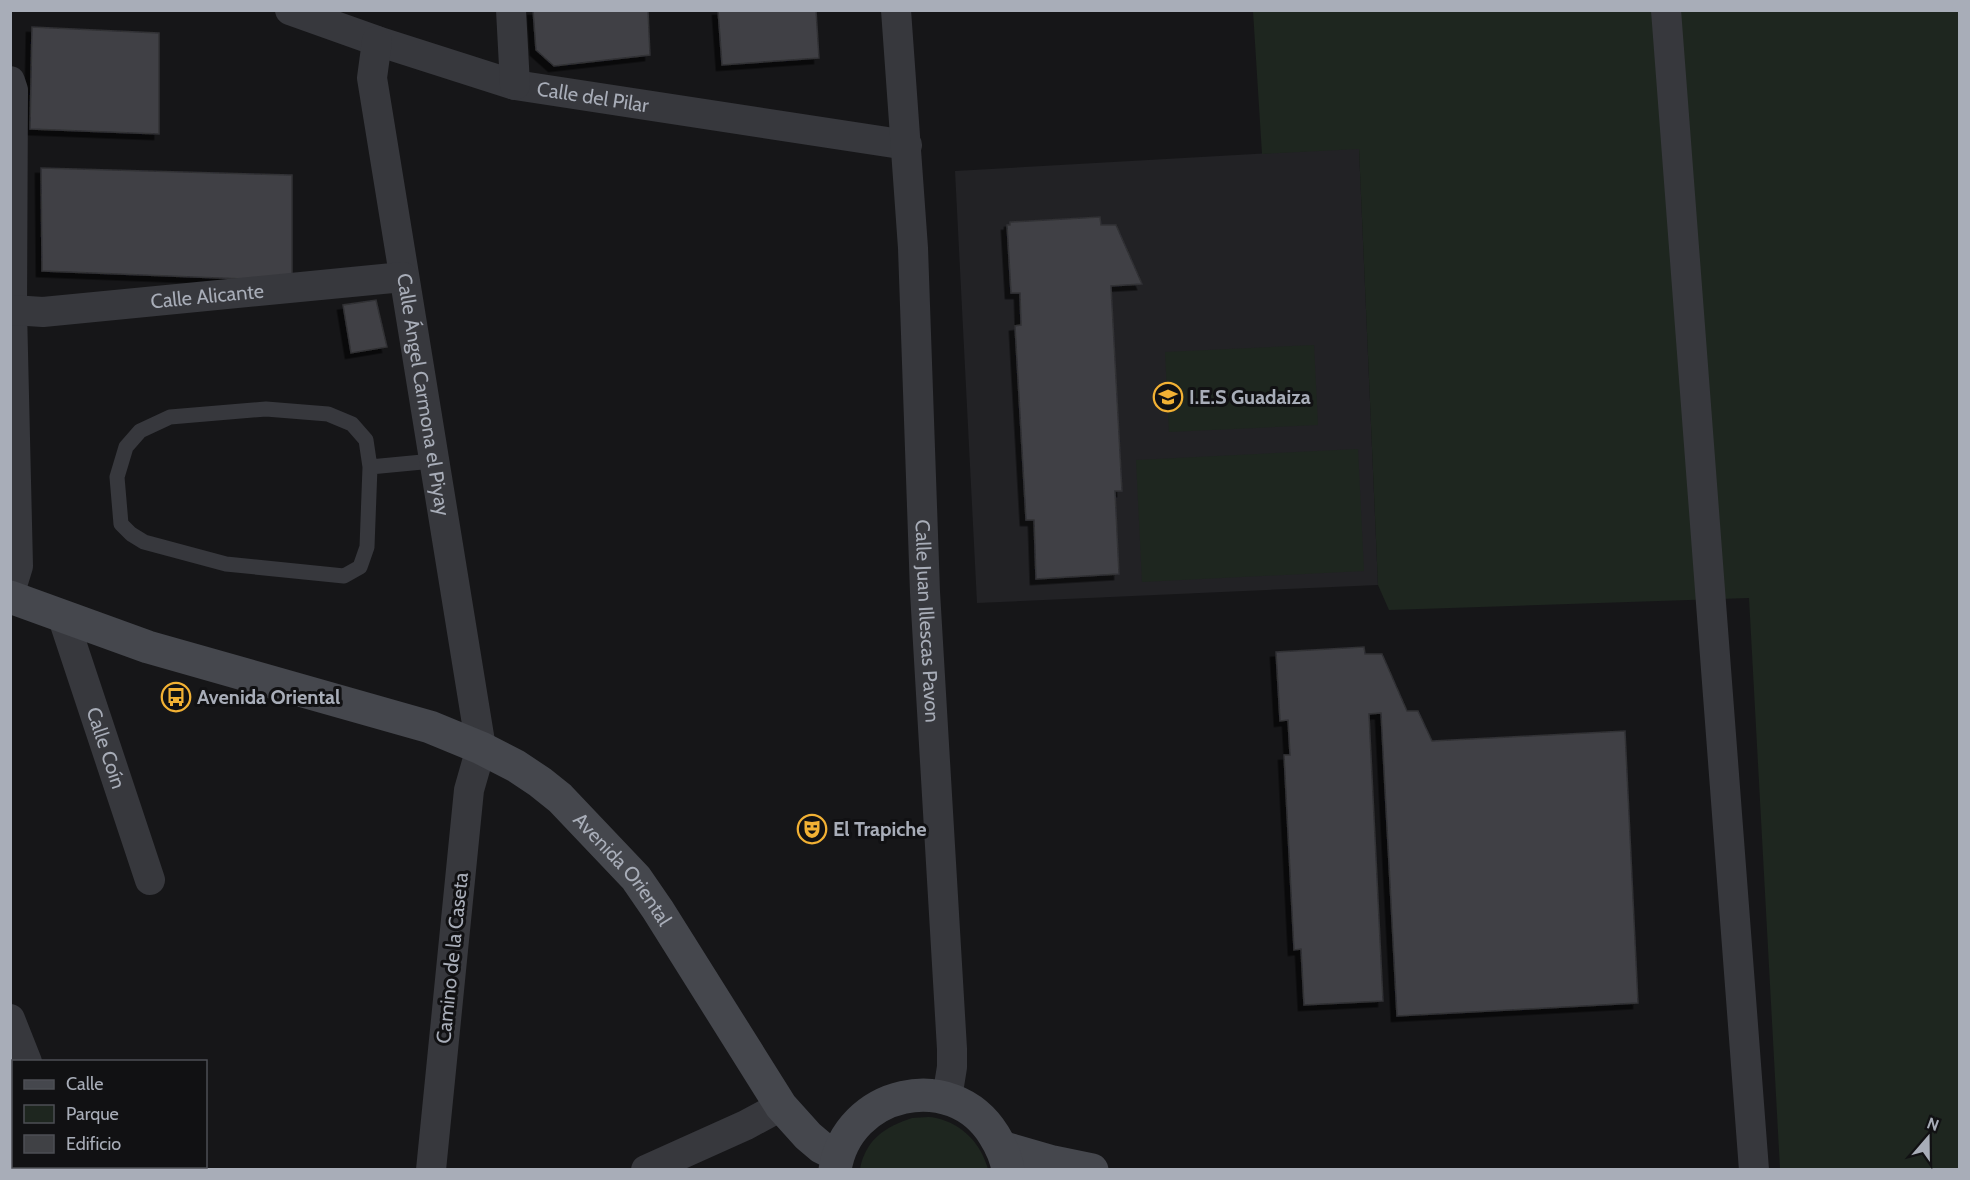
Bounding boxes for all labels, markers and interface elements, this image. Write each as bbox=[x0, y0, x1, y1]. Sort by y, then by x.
street label: Calle del Pilar bbox=[535, 77, 651, 117]
street label: Calle Ángel Carmona el Piyay bbox=[392, 271, 455, 518]
street label: Calle Alicante bbox=[149, 279, 265, 313]
school or university icon: I.E.S Guadaiza bbox=[1152, 381, 1184, 413]
place label: I.E.S Guadaiza bbox=[1189, 385, 1311, 409]
street label: Calle Juan Illescas Pavon bbox=[910, 519, 945, 723]
bus stop icon: Avenida Oriental bbox=[160, 681, 192, 713]
place label: Avenida Oriental bbox=[197, 685, 340, 709]
street label: Calle Coín bbox=[81, 704, 131, 792]
street label: Avenida Oriental bbox=[568, 808, 677, 930]
theatre icon: El Trapiche bbox=[796, 813, 828, 845]
place label: El Trapiche bbox=[833, 817, 927, 841]
street label: Camino de la Caseta bbox=[431, 871, 473, 1045]
legend bbox=[12, 1060, 207, 1168]
text: Calle bbox=[66, 1073, 103, 1095]
text: Parque bbox=[66, 1103, 119, 1125]
north arrow bbox=[1898, 1108, 1958, 1168]
text: N bbox=[1924, 1114, 1942, 1135]
text: Edificio bbox=[66, 1133, 121, 1155]

